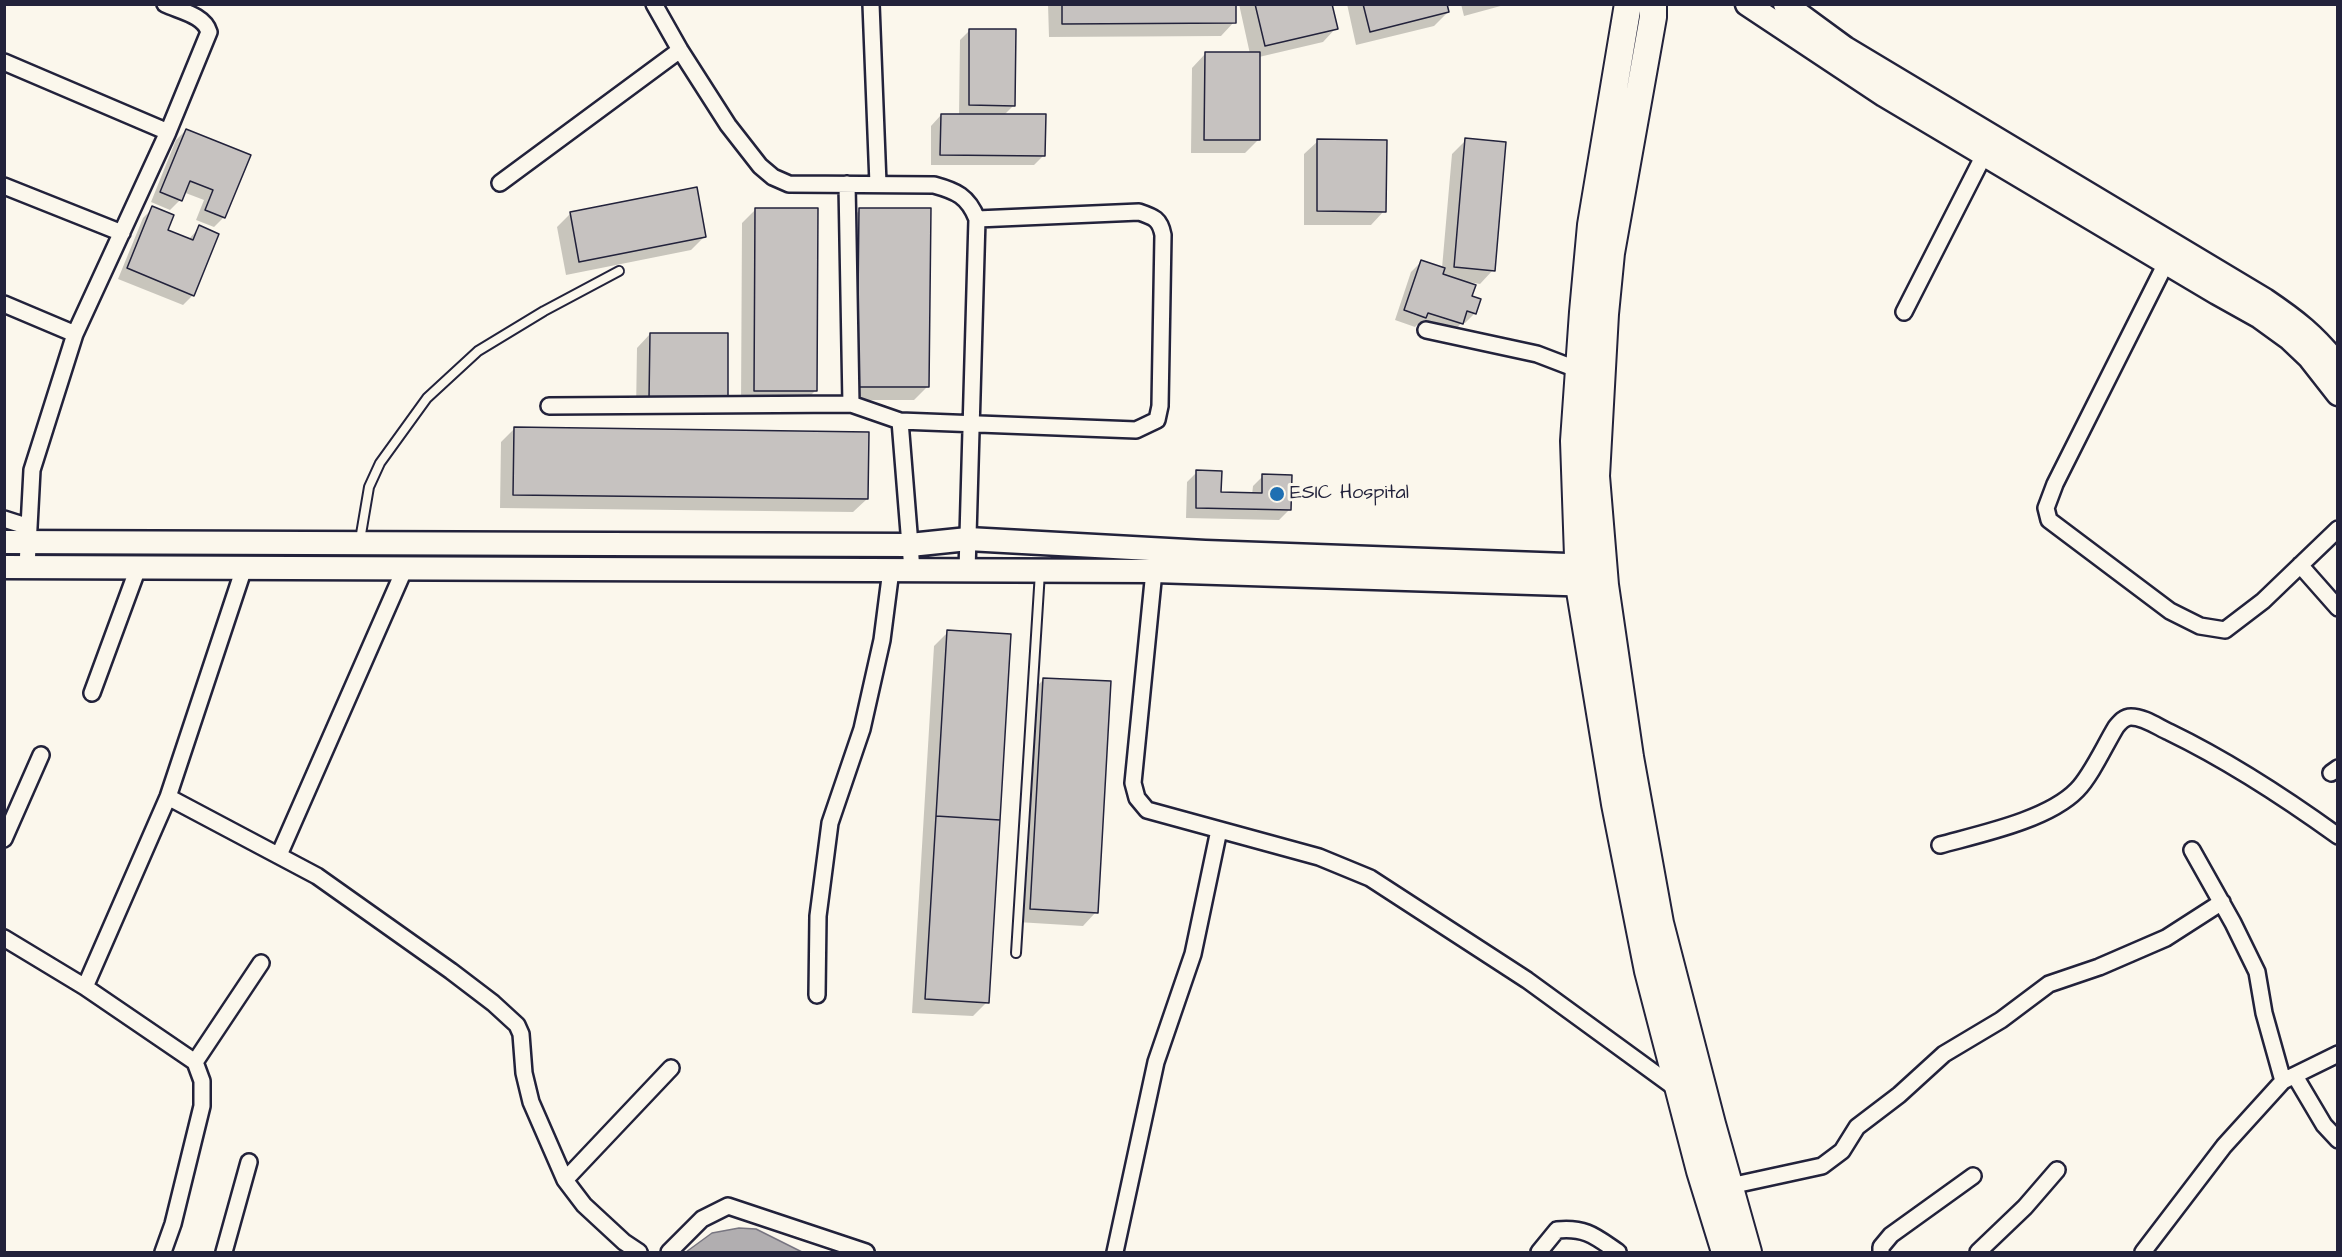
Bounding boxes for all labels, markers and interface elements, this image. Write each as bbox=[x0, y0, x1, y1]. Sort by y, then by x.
place label: ESIC Hospital bbox=[1290, 482, 1409, 506]
marker: ESIC Hospital bbox=[1268, 485, 1286, 503]

